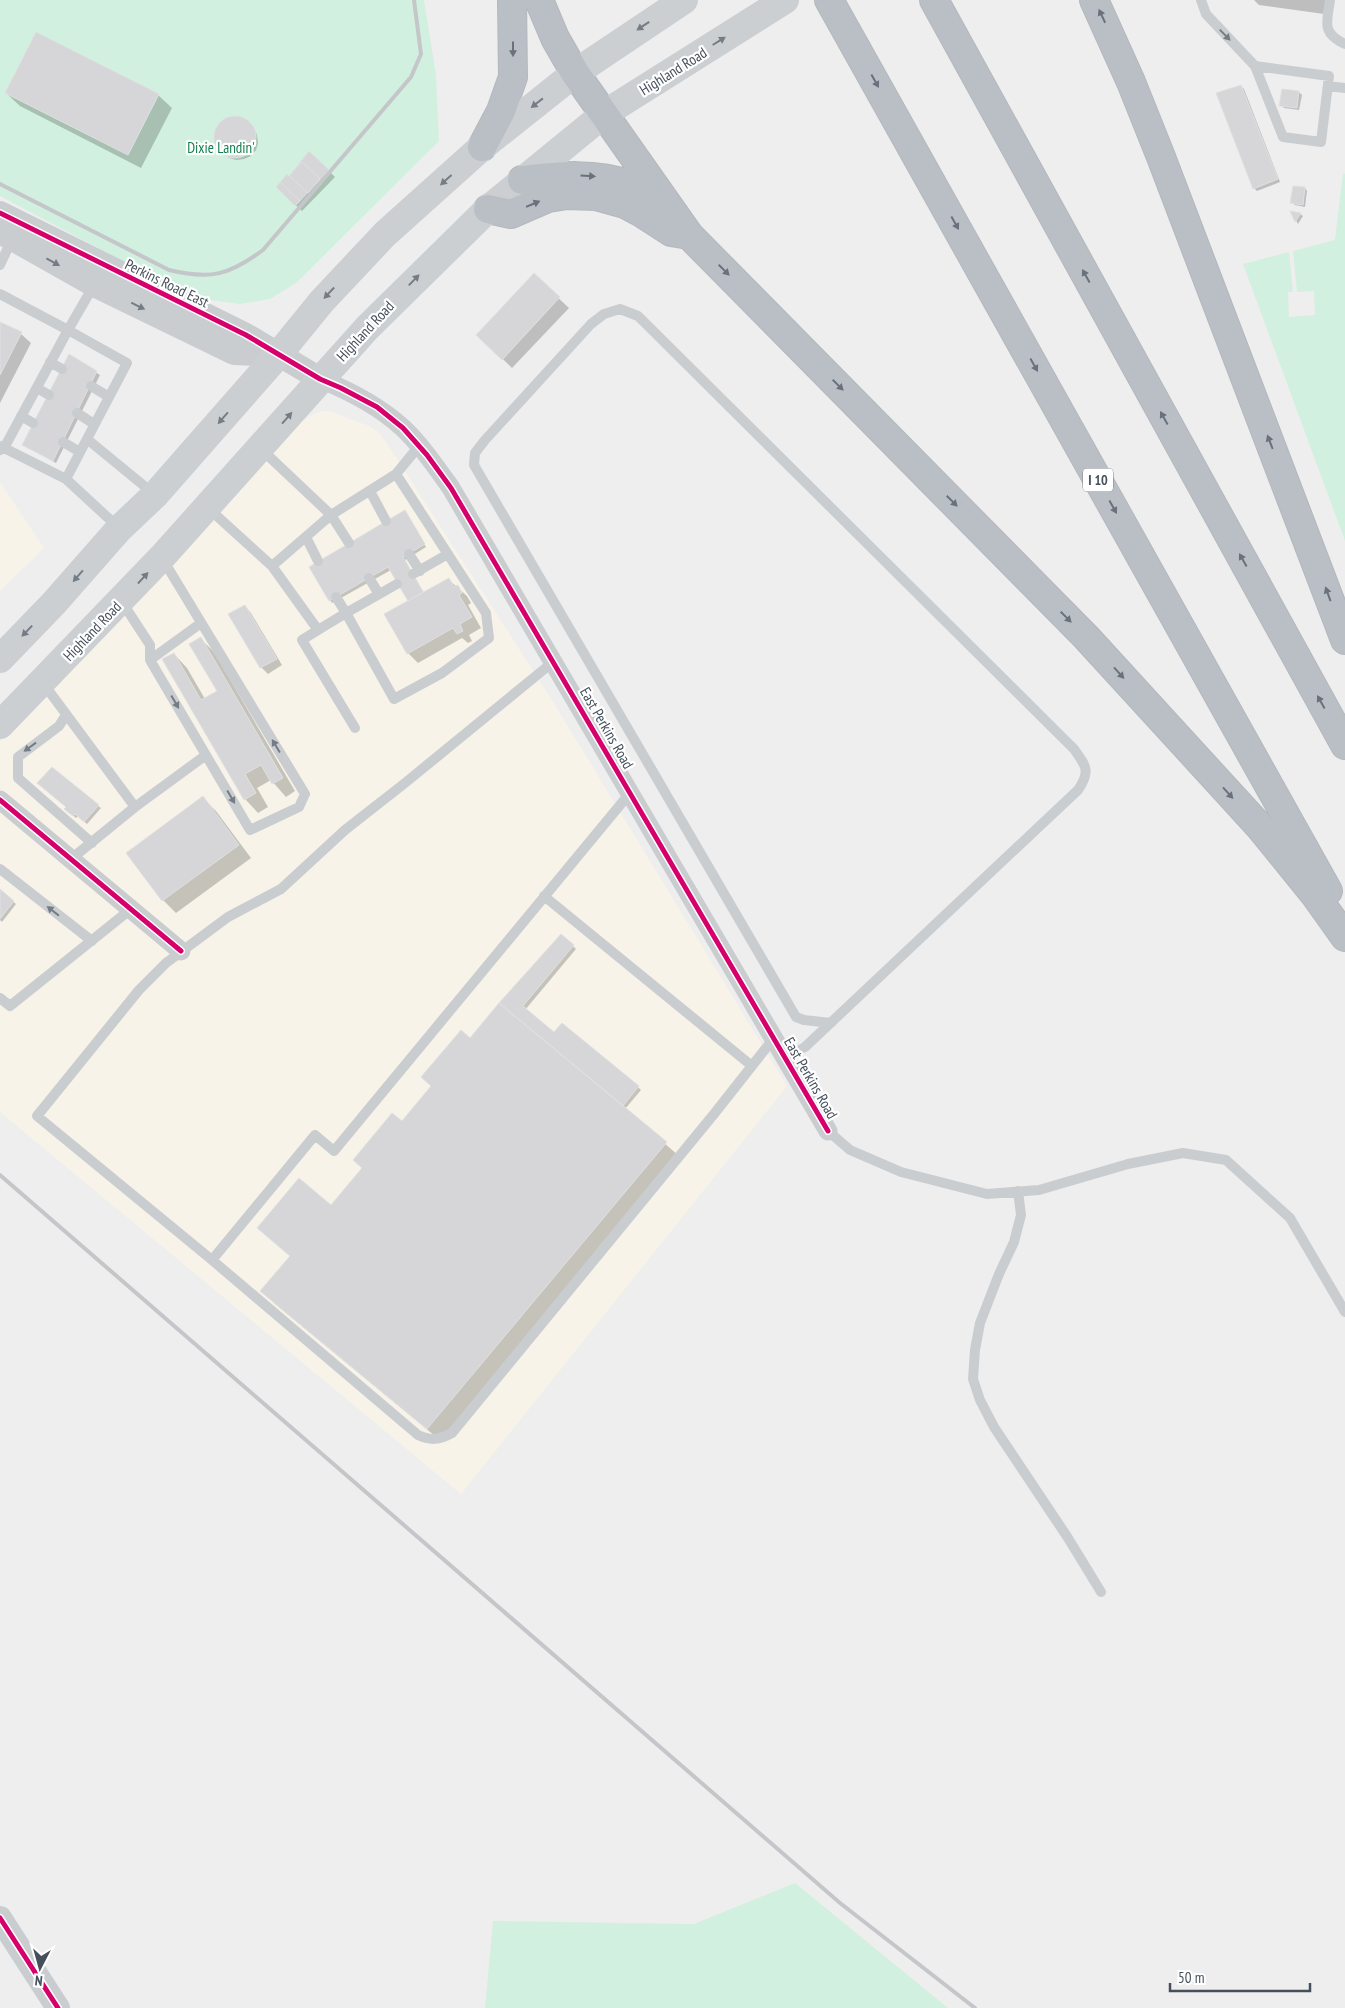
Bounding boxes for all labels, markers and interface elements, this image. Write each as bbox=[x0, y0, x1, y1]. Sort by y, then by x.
one-way arrow bbox=[1098, 9, 1106, 23]
one-way arrow bbox=[637, 21, 650, 31]
one-way arrow bbox=[1219, 29, 1231, 41]
one-way arrow bbox=[713, 37, 726, 46]
one-way arrow bbox=[509, 41, 517, 57]
street label: Highland Road bbox=[636, 43, 710, 99]
one-way arrow bbox=[871, 74, 879, 89]
one-way arrow bbox=[530, 98, 544, 108]
park label: Dixie Landin' bbox=[187, 138, 255, 157]
one-way arrow bbox=[580, 173, 596, 181]
one-way arrow bbox=[439, 174, 452, 185]
one-way arrow bbox=[526, 200, 541, 208]
one-way arrow bbox=[950, 217, 959, 230]
street label: Perkins Road East bbox=[122, 255, 212, 311]
one-way arrow bbox=[46, 258, 60, 266]
one-way arrow bbox=[717, 264, 729, 276]
one-way arrow bbox=[1082, 268, 1090, 283]
one-way arrow bbox=[408, 275, 420, 287]
one-way arrow bbox=[323, 286, 335, 298]
street label: Highland Road bbox=[332, 297, 398, 365]
one-way arrow bbox=[131, 302, 145, 310]
one-way arrow bbox=[1030, 358, 1038, 372]
one-way arrow bbox=[832, 379, 844, 391]
one-way arrow bbox=[217, 411, 229, 423]
one-way arrow bbox=[281, 411, 292, 424]
one-way arrow bbox=[1160, 411, 1169, 425]
one-way arrow bbox=[1266, 435, 1273, 450]
road number: I 10 bbox=[1083, 468, 1113, 492]
one-way arrow bbox=[946, 495, 958, 507]
one-way arrow bbox=[1109, 500, 1118, 513]
one-way arrow bbox=[1239, 553, 1247, 567]
one-way arrow bbox=[72, 570, 84, 582]
one-way arrow bbox=[137, 572, 149, 584]
one-way arrow bbox=[1324, 586, 1332, 601]
street label: Highland Road bbox=[59, 597, 125, 665]
one-way arrow bbox=[1060, 611, 1072, 623]
one-way arrow bbox=[21, 625, 33, 637]
one-way arrow bbox=[1113, 667, 1125, 679]
street label: East Perkins Road bbox=[576, 684, 638, 772]
one-way arrow bbox=[171, 696, 180, 709]
one-way arrow bbox=[1317, 696, 1326, 709]
one-way arrow bbox=[271, 739, 281, 753]
one-way arrow bbox=[24, 742, 37, 753]
one-way arrow bbox=[1222, 786, 1234, 798]
one-way arrow bbox=[226, 791, 235, 804]
one-way arrow bbox=[47, 905, 60, 916]
street label: East Perkins Road bbox=[780, 1034, 842, 1122]
north arrow bbox=[15, 1943, 65, 1993]
scale bar bbox=[1170, 1960, 1310, 1992]
text: 50 m bbox=[1178, 1968, 1204, 1987]
text: N bbox=[34, 1972, 43, 1990]

